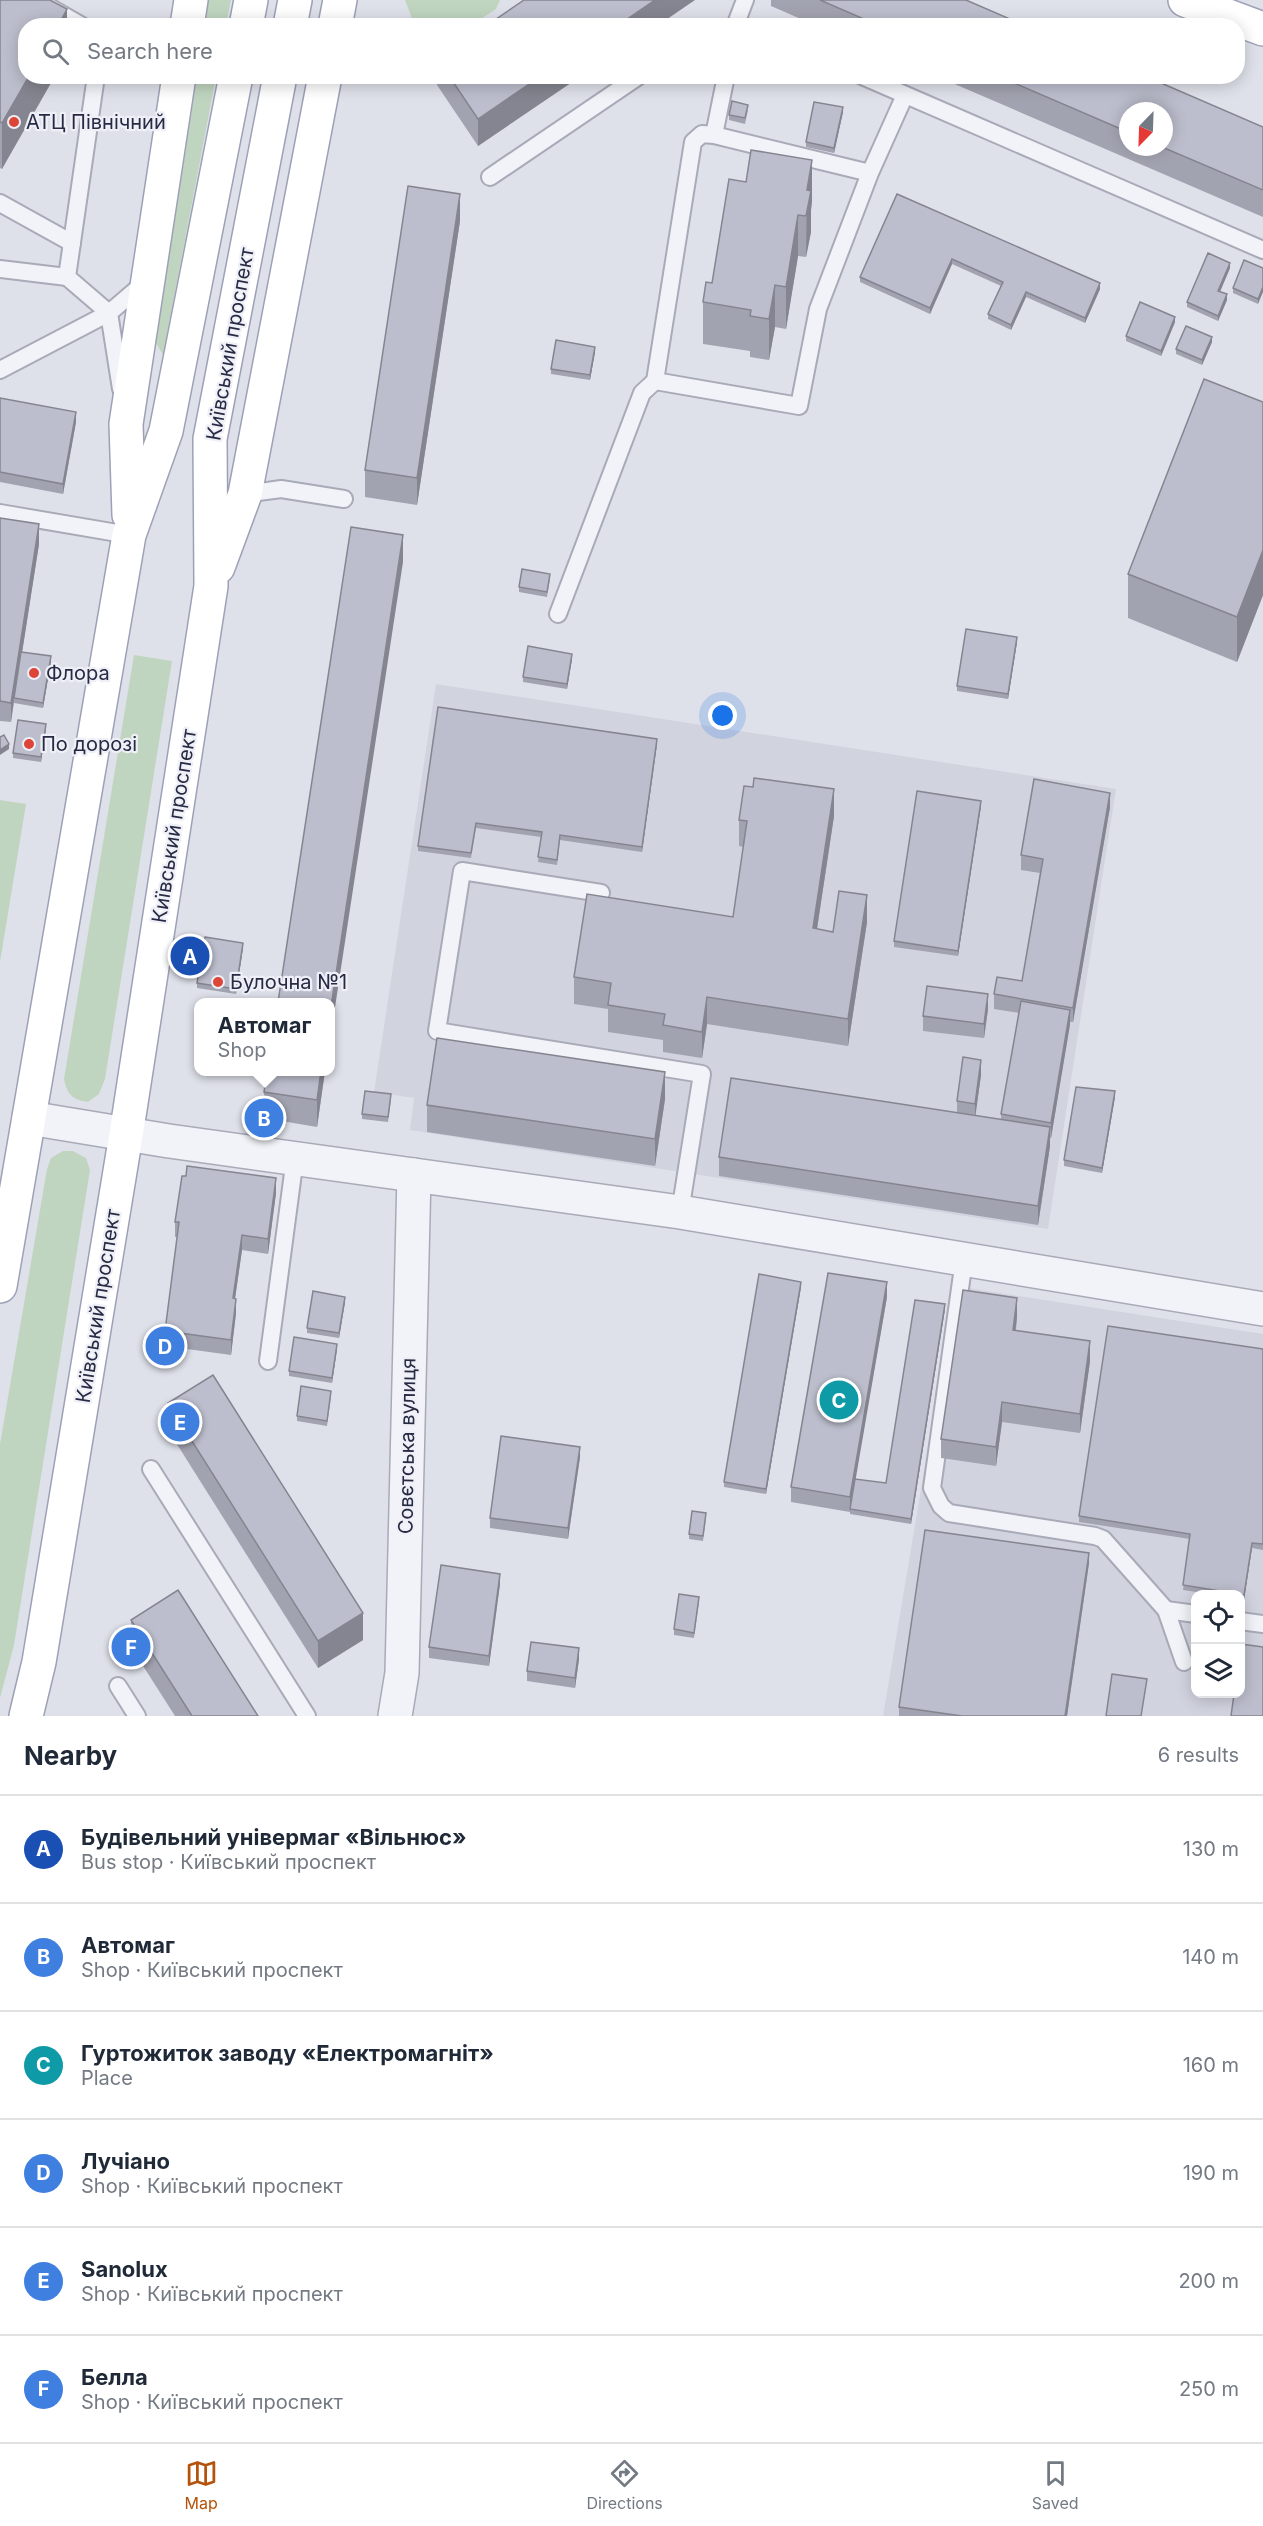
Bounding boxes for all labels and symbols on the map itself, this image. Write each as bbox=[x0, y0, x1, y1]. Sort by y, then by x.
north arrow bbox=[1119, 102, 1173, 156]
place label: АТЦ Північний bbox=[26, 110, 166, 134]
marker: АТЦ Північний bbox=[7, 115, 21, 129]
street label: Київський проспект bbox=[201, 245, 259, 442]
place label: Флора bbox=[46, 661, 110, 685]
marker: Флора bbox=[27, 666, 41, 680]
your location bbox=[708, 701, 737, 730]
street label: Київський проспект bbox=[147, 727, 201, 925]
place label: По дорозі bbox=[41, 732, 137, 756]
marker: По дорозі bbox=[22, 737, 36, 751]
pin: A bbox=[170, 934, 210, 978]
place label: Булочна №1 bbox=[230, 970, 347, 994]
marker: Булочна №1 bbox=[211, 975, 225, 989]
pin: B bbox=[244, 1096, 284, 1140]
street label: Київський проспект bbox=[71, 1207, 125, 1405]
pin: D bbox=[146, 1324, 184, 1368]
street label: Совєтська вулиця bbox=[393, 1358, 421, 1534]
pin: C bbox=[820, 1378, 858, 1422]
pin: E bbox=[160, 1400, 200, 1444]
pin: F bbox=[112, 1624, 150, 1670]

